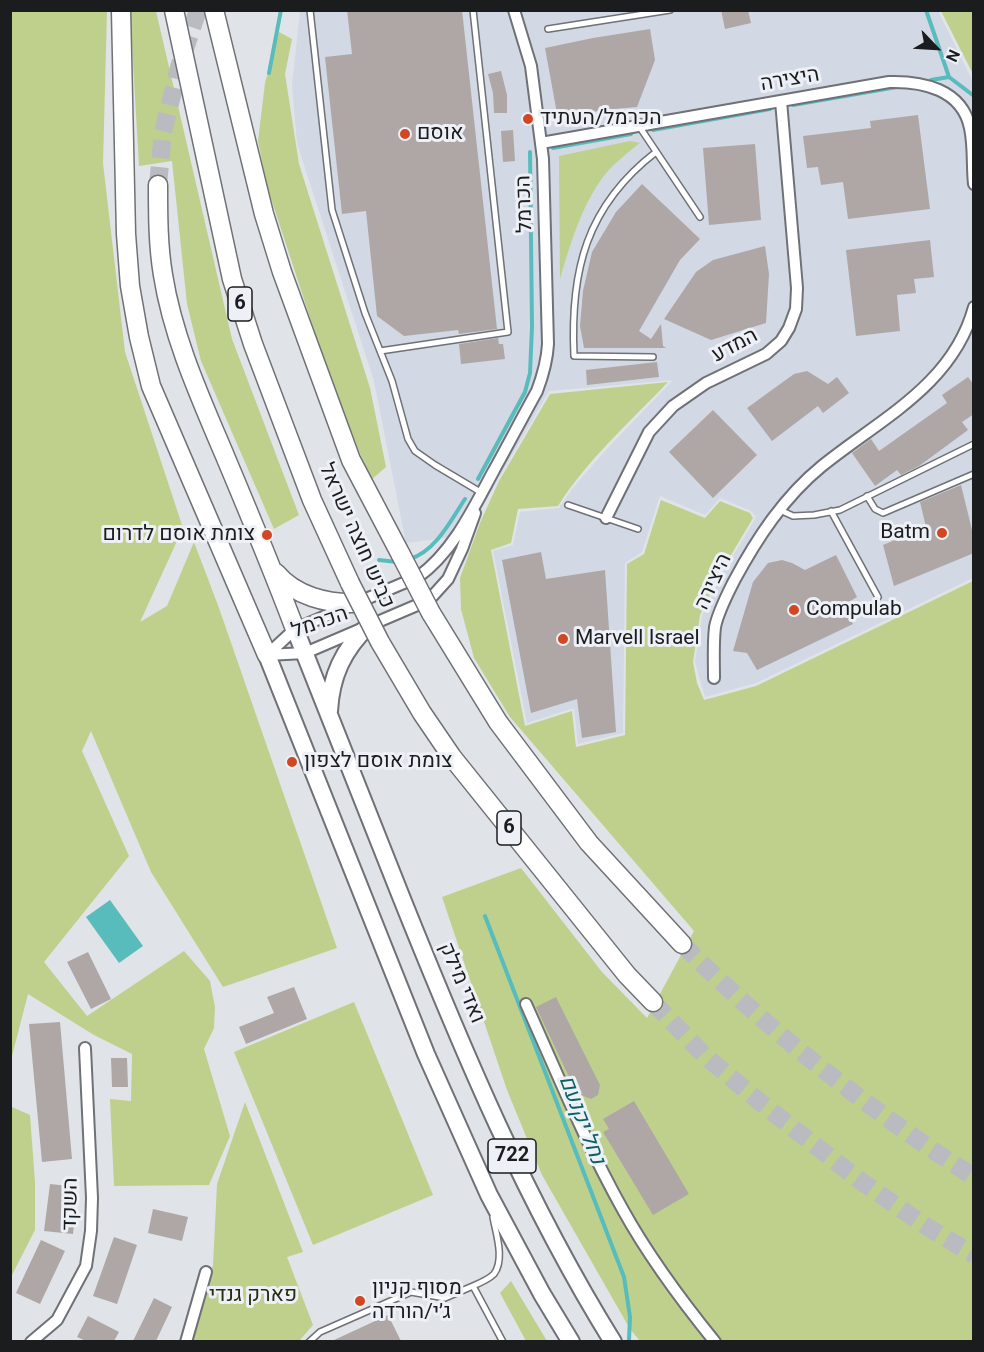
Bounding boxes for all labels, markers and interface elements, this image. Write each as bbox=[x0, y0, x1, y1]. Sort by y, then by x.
north arrow bbox=[906, 18, 966, 78]
text: N bbox=[942, 47, 964, 65]
street label: היצירה bbox=[759, 62, 821, 98]
place label: הכרמל/העתיד bbox=[540, 106, 662, 132]
marker: הכרמל/העתיד bbox=[521, 112, 535, 126]
place label: אוסם bbox=[417, 121, 463, 147]
marker: אוסם bbox=[398, 127, 412, 141]
street label: הכרמל bbox=[511, 175, 539, 233]
road number: 6 bbox=[228, 287, 252, 321]
street label: המדע bbox=[708, 323, 762, 369]
street label: כביש חוצה ישראל bbox=[313, 460, 399, 612]
place label: Batm bbox=[880, 520, 930, 546]
place label: צומת אוסם לדרום bbox=[103, 522, 255, 548]
marker: Batm bbox=[935, 526, 949, 540]
marker: צומת אוסם לדרום bbox=[260, 528, 274, 542]
street label: היצירה bbox=[690, 550, 738, 614]
place label: Compulab bbox=[806, 597, 902, 623]
street label: הכרמל bbox=[288, 602, 352, 644]
marker: Compulab bbox=[787, 603, 801, 617]
place label: Marvell Israel bbox=[575, 626, 700, 652]
marker: Marvell Israel bbox=[556, 632, 570, 646]
place label: צומת אוסם לצפון bbox=[304, 749, 453, 775]
marker: צומת אוסם לצפון bbox=[285, 755, 299, 769]
road number: 6 bbox=[497, 811, 521, 845]
street label: ואדי מילק bbox=[433, 939, 489, 1027]
water label: נחל יקנעם bbox=[552, 1072, 610, 1168]
road number: 722 bbox=[488, 1139, 536, 1173]
street label: השקד bbox=[58, 1177, 84, 1231]
place label: מסוף קניון ג׳י/הורדה bbox=[372, 1276, 462, 1326]
park label: פארק גנדי bbox=[209, 1283, 297, 1309]
marker: מסוף קניון ג׳י/הורדה bbox=[353, 1294, 367, 1308]

